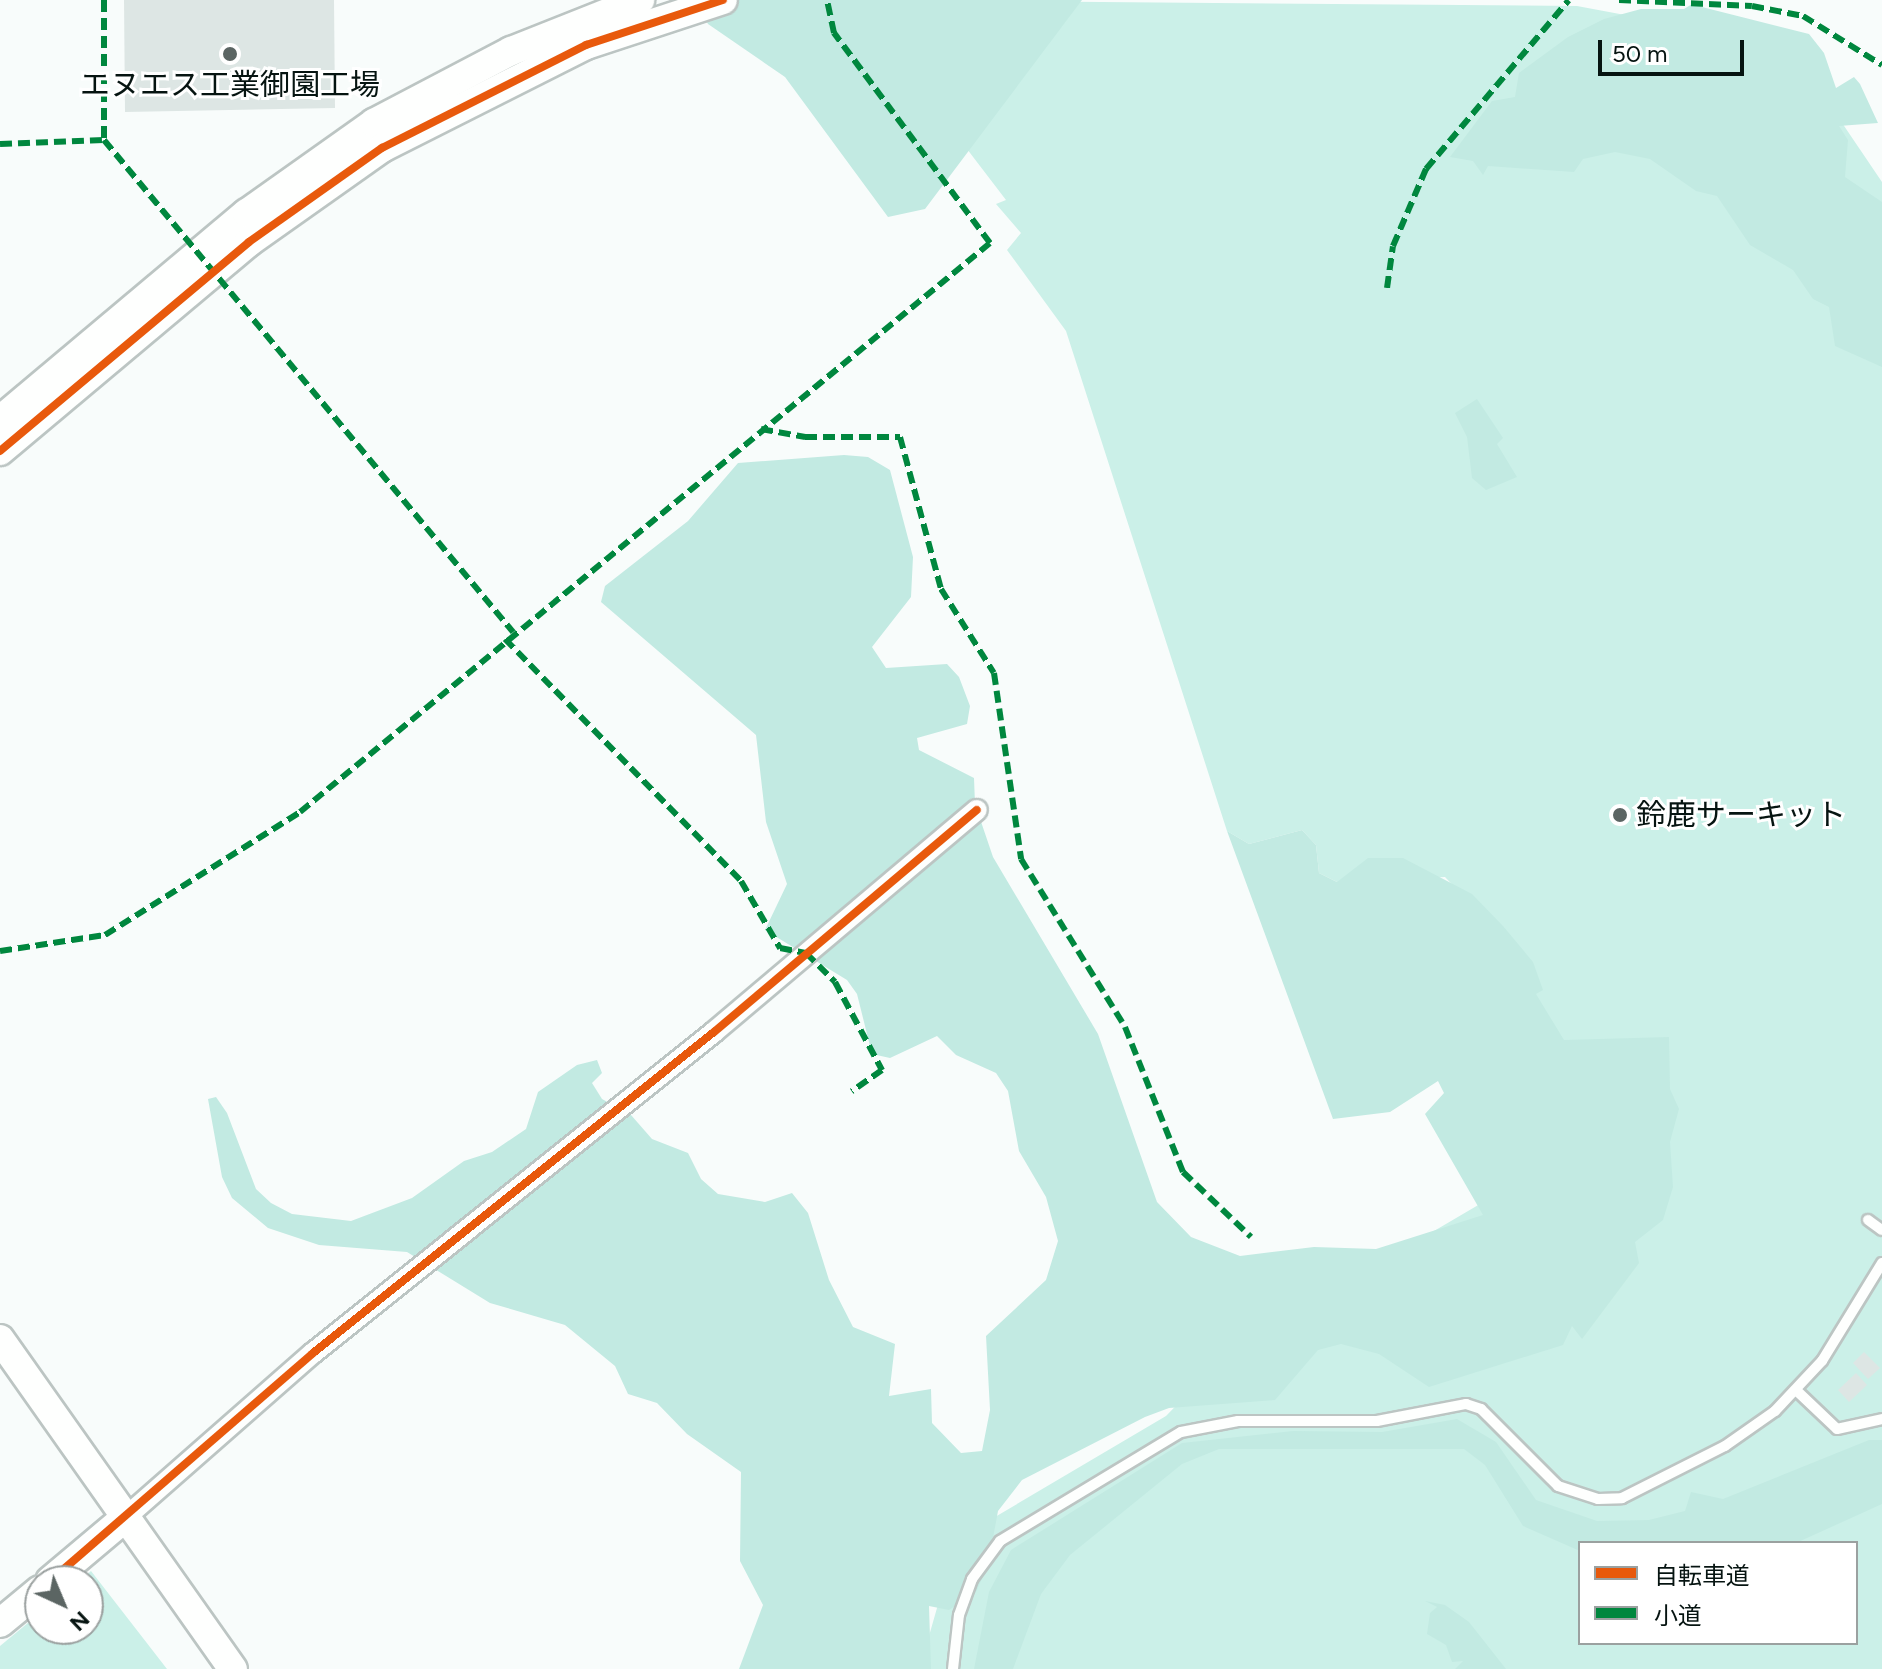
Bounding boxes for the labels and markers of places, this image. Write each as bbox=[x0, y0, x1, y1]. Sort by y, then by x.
marker: エヌエス工業御園工場 bbox=[221, 45, 239, 63]
place label: エヌエス工業御園工場 bbox=[80, 67, 380, 103]
place label: 鈴鹿サーキット bbox=[1636, 797, 1846, 833]
marker: 鈴鹿サーキット bbox=[1611, 806, 1629, 824]

